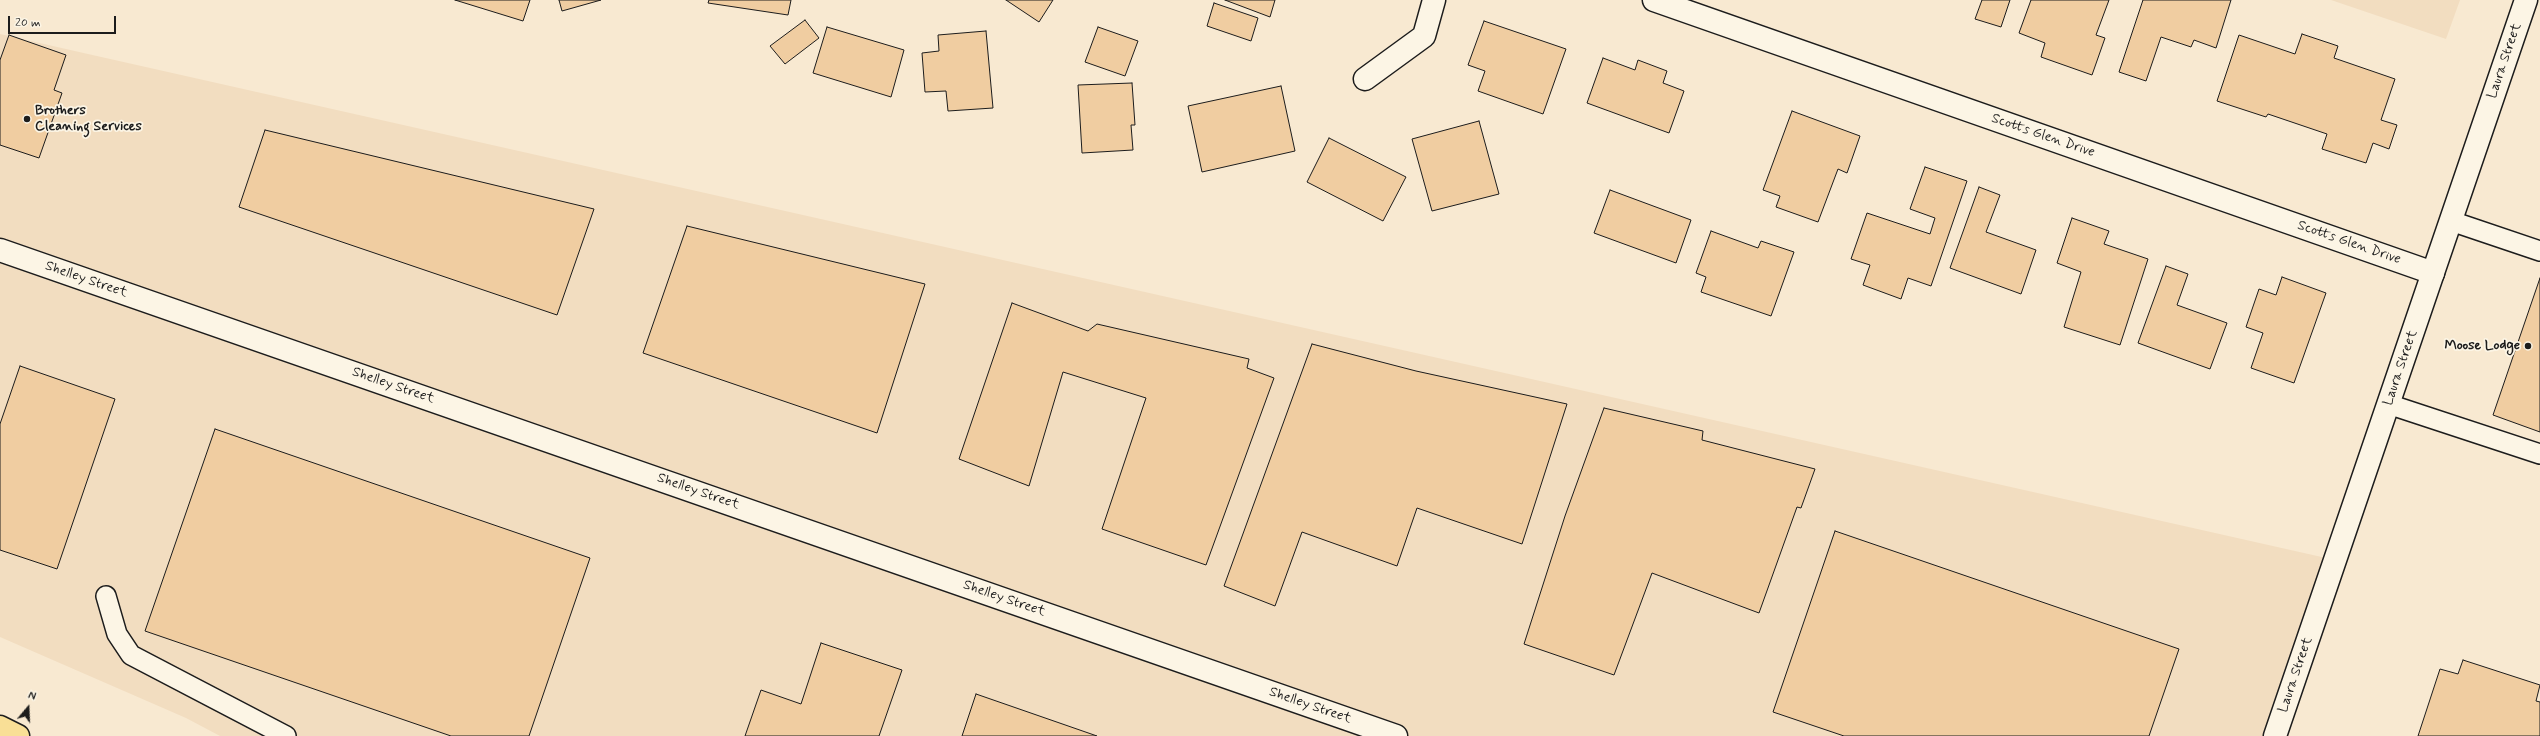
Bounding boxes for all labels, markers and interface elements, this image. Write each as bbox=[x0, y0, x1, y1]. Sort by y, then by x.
scale bar bbox=[10, 8, 118, 34]
text: 20 m bbox=[15, 15, 41, 31]
street label: Laura Street bbox=[2484, 21, 2526, 101]
place label: Brothers Cleaning Services bbox=[35, 103, 142, 136]
street label: Scotts Glen Drive bbox=[1989, 110, 2097, 162]
marker: Brothers Cleaning Services bbox=[22, 114, 32, 124]
street label: Scotts Glen Drive bbox=[2295, 217, 2403, 269]
street label: Shelley Street bbox=[43, 258, 129, 302]
street label: Laura Street bbox=[2380, 328, 2422, 408]
place label: Moose Lodge bbox=[2445, 338, 2520, 354]
marker: Moose Lodge bbox=[2523, 341, 2533, 351]
street label: Shelley Street bbox=[350, 364, 436, 408]
street label: Shelley Street bbox=[655, 470, 741, 514]
street label: Shelley Street bbox=[961, 577, 1047, 621]
street label: Laura Street bbox=[2275, 635, 2317, 715]
street label: Shelley Street bbox=[1267, 684, 1353, 728]
north arrow bbox=[8, 688, 48, 728]
text: N bbox=[26, 689, 38, 704]

